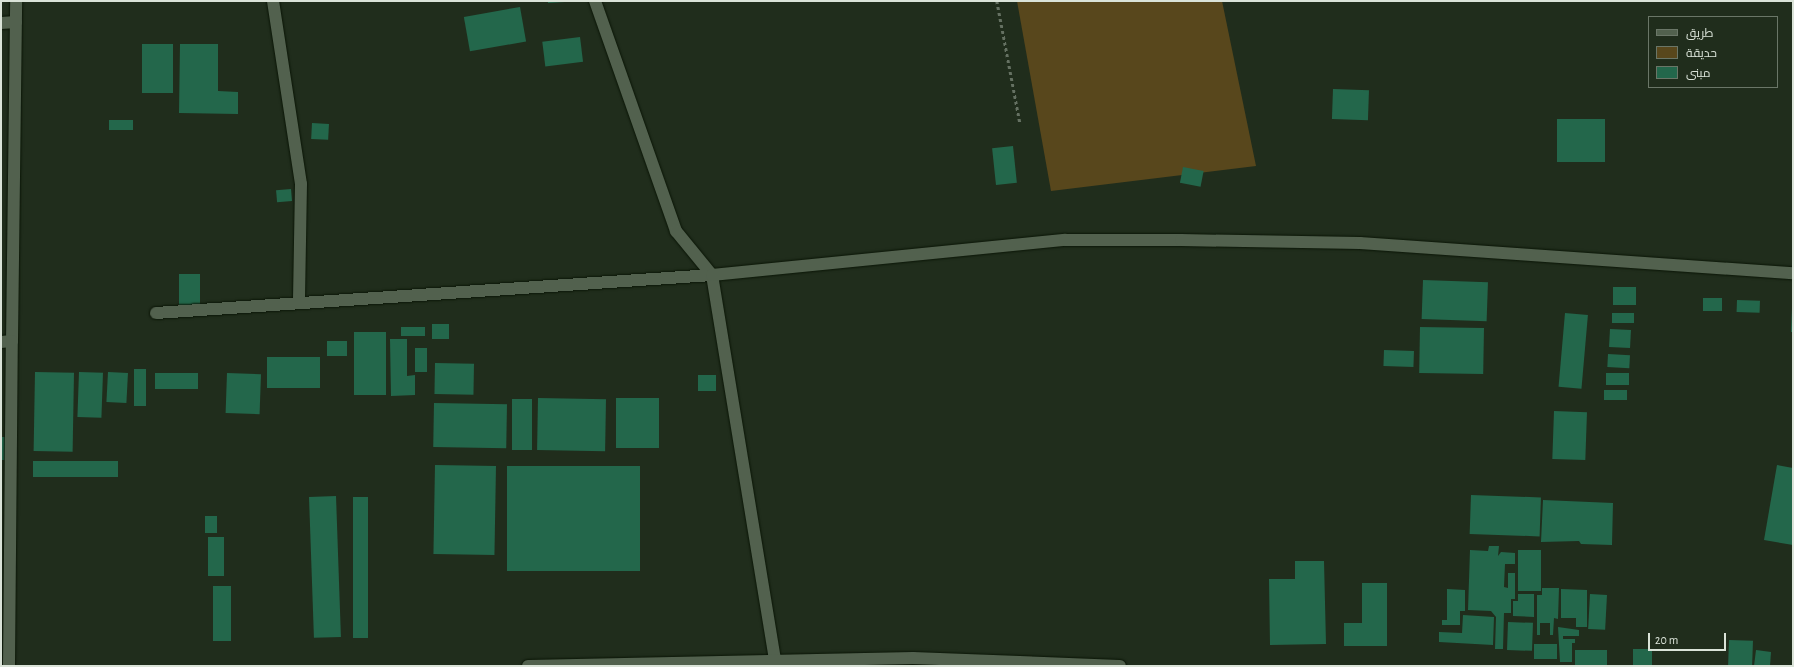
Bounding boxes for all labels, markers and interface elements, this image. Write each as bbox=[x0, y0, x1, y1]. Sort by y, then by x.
legend bbox=[1648, 16, 1778, 88]
text: طريق bbox=[1686, 27, 1713, 39]
text: حديقة bbox=[1686, 47, 1717, 59]
text: مبنى bbox=[1686, 67, 1711, 79]
scale bar bbox=[1650, 625, 1728, 651]
text: 20 m bbox=[1655, 634, 1678, 646]

